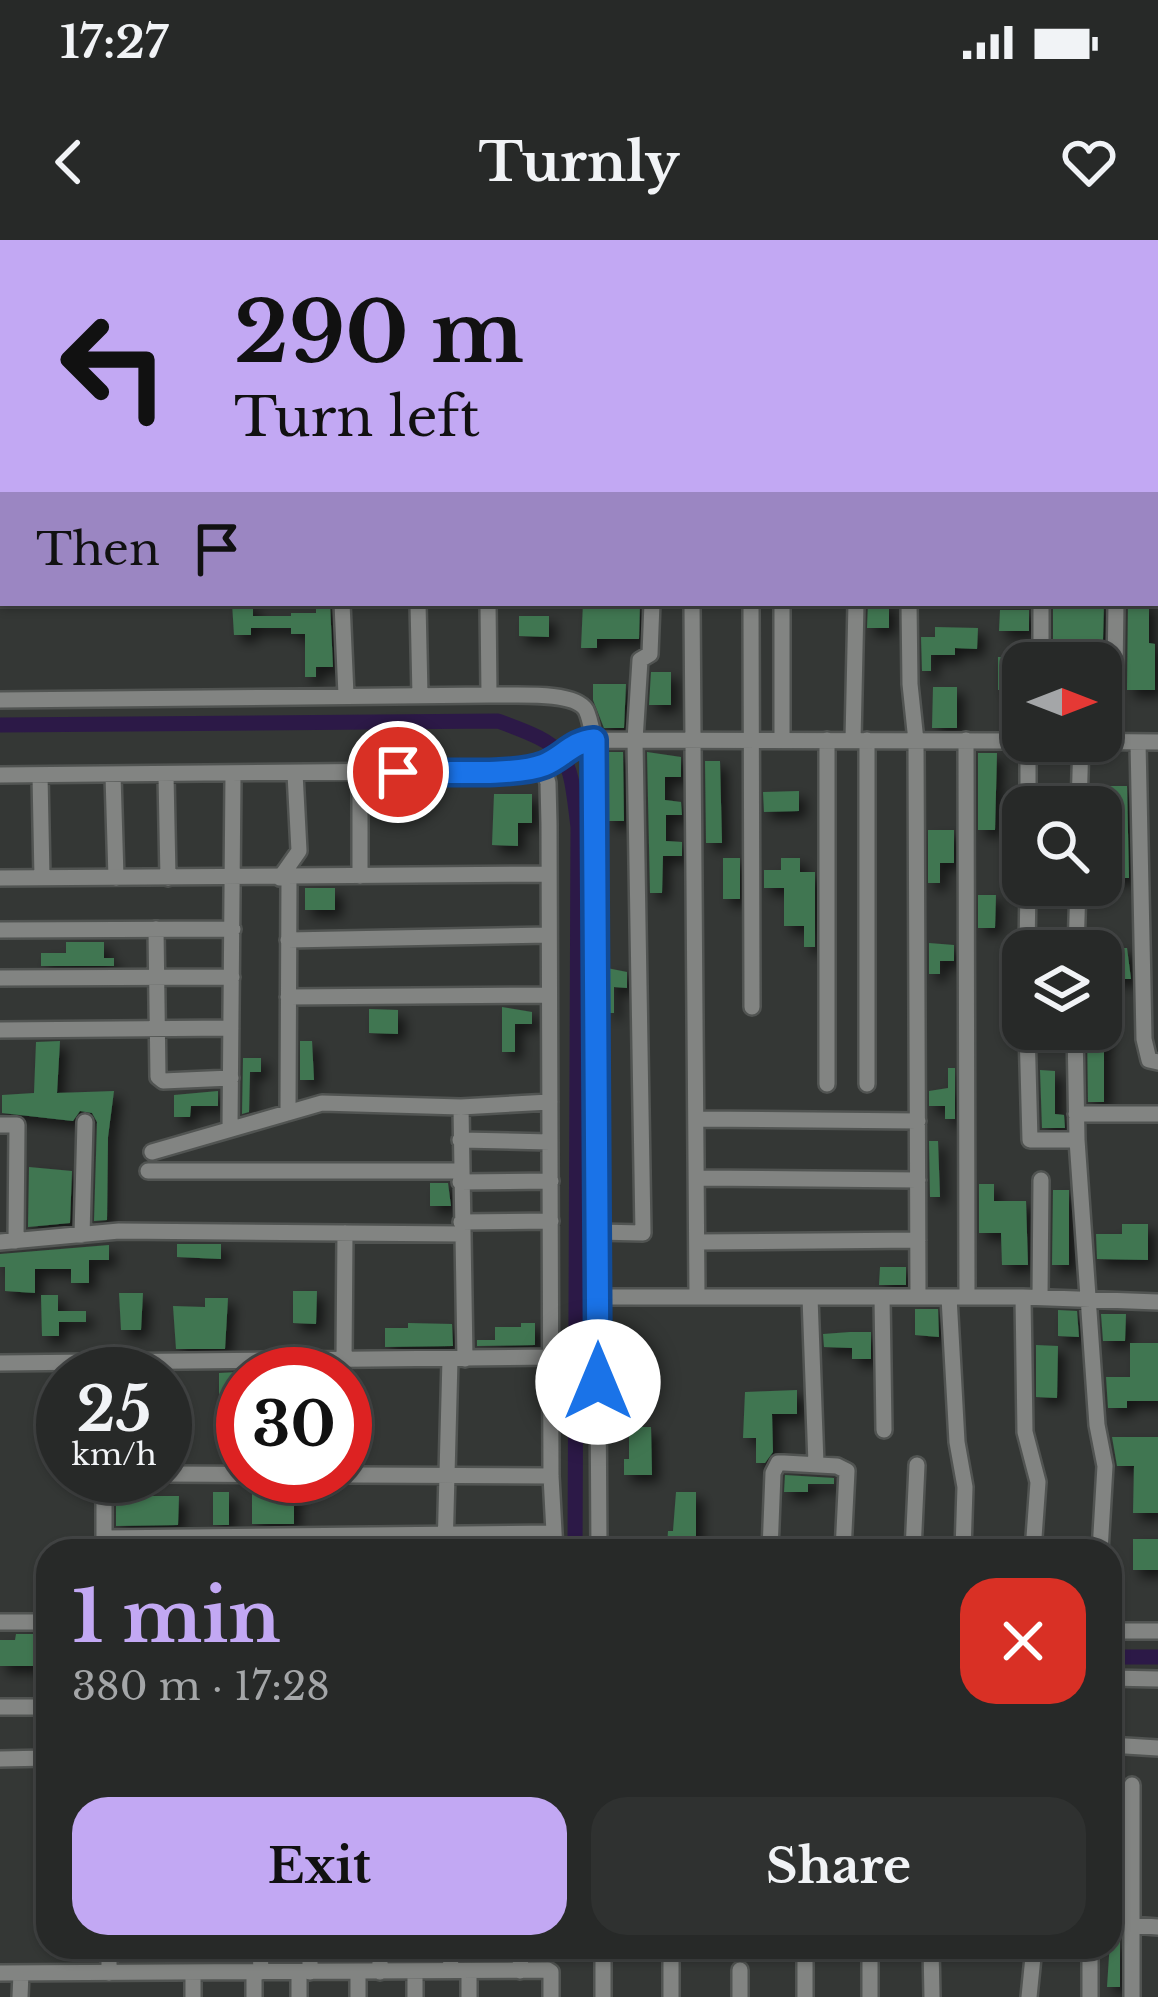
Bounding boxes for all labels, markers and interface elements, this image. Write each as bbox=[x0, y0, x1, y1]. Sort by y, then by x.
text: 17:27 bbox=[60, 14, 168, 70]
icon: back bbox=[36, 129, 102, 195]
text: Turnly bbox=[479, 129, 679, 196]
icon: heart bbox=[1056, 129, 1122, 195]
text: 290 m bbox=[234, 281, 524, 385]
icon: left bbox=[36, 288, 192, 444]
text: Turn left bbox=[234, 384, 480, 451]
icon: arrive bbox=[184, 516, 250, 582]
text: Then bbox=[36, 521, 160, 577]
north arrow bbox=[1002, 642, 1122, 762]
map controls bbox=[1002, 642, 1122, 1050]
pin bbox=[347, 721, 449, 823]
icon: arrive bbox=[365, 739, 431, 805]
button: search bbox=[1002, 786, 1122, 906]
button: layers bbox=[1002, 930, 1122, 1050]
position arrow bbox=[535, 1319, 661, 1445]
speed limit sign: 30 bbox=[216, 1347, 372, 1503]
text: 25 bbox=[77, 1373, 151, 1447]
text: km/h bbox=[71, 1436, 157, 1473]
text: 1 min bbox=[72, 1572, 281, 1661]
button: close bbox=[960, 1578, 1086, 1704]
text: 380 m · 17:28 bbox=[72, 1662, 330, 1711]
button: Exit bbox=[72, 1797, 567, 1935]
button: Share bbox=[591, 1797, 1086, 1935]

